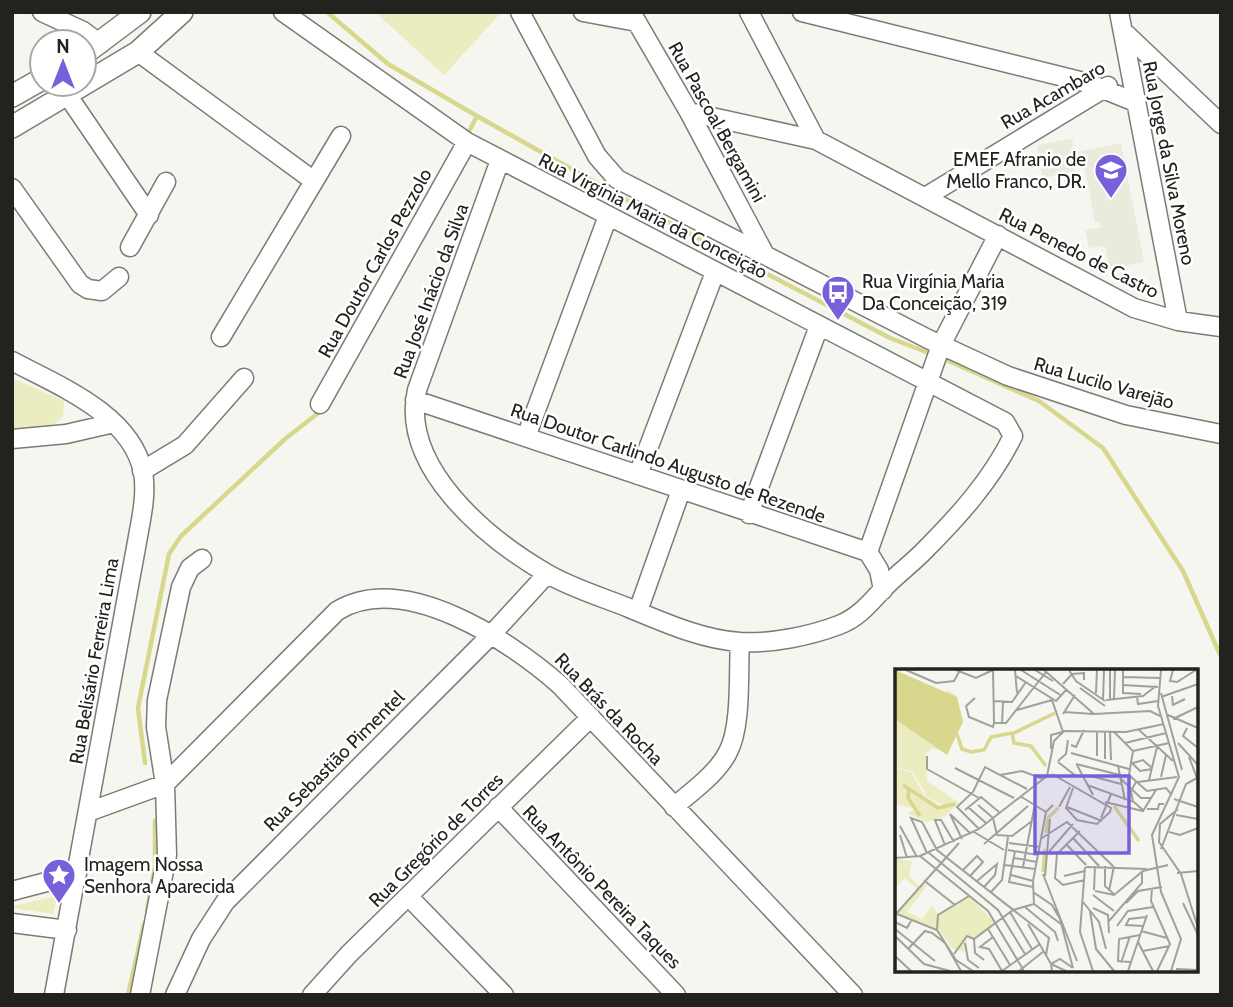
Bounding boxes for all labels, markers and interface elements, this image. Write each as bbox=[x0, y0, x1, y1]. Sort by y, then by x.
north arrow bbox=[28, 28, 98, 98]
text: N bbox=[56, 35, 70, 58]
street label: Rua Pascoal Bergamini bbox=[663, 38, 771, 206]
street label: Rua Acambaro bbox=[997, 56, 1109, 134]
street label: Rua Jorge da Silva Moreno bbox=[1138, 59, 1200, 267]
street label: Rua Virgínia Maria da Conceição bbox=[535, 148, 771, 284]
place label: EMEF Afranio de Mello Franco, DR. bbox=[946, 148, 1086, 193]
school or university icon: EMEF Afranio de Mello Franco, DR. bbox=[1092, 151, 1130, 200]
street label: Rua Doutor Carlos Pezzolo bbox=[313, 164, 437, 362]
street label: Rua José Inácio da Silva bbox=[389, 200, 473, 382]
street label: Rua Penedo de Castro bbox=[995, 203, 1163, 303]
place label: Rua Virgínia Maria Da Conceição, 319 bbox=[862, 270, 1008, 315]
bus stop icon: Rua Virgínia Maria Da Conceição, 319 bbox=[819, 273, 857, 322]
street label: Rua Lucilo Varejão bbox=[1031, 352, 1177, 414]
street label: Rua Doutor Carlindo Augusto de Rezende bbox=[508, 398, 829, 528]
street label: Rua Belisário Ferreira Lima bbox=[65, 556, 123, 766]
street label: Rua Brás da Rocha bbox=[550, 648, 668, 770]
inset map bbox=[895, 669, 1198, 972]
street label: Rua Sebastião Pimentel bbox=[259, 686, 409, 836]
street label: Rua Gregório de Torres bbox=[364, 768, 508, 912]
street label: Rua Antônio Pereira Taques bbox=[518, 801, 686, 974]
place label: Imagem Nossa Senhora Aparecida bbox=[84, 853, 235, 898]
place icon: Imagem Nossa Senhora Aparecida bbox=[40, 856, 78, 905]

